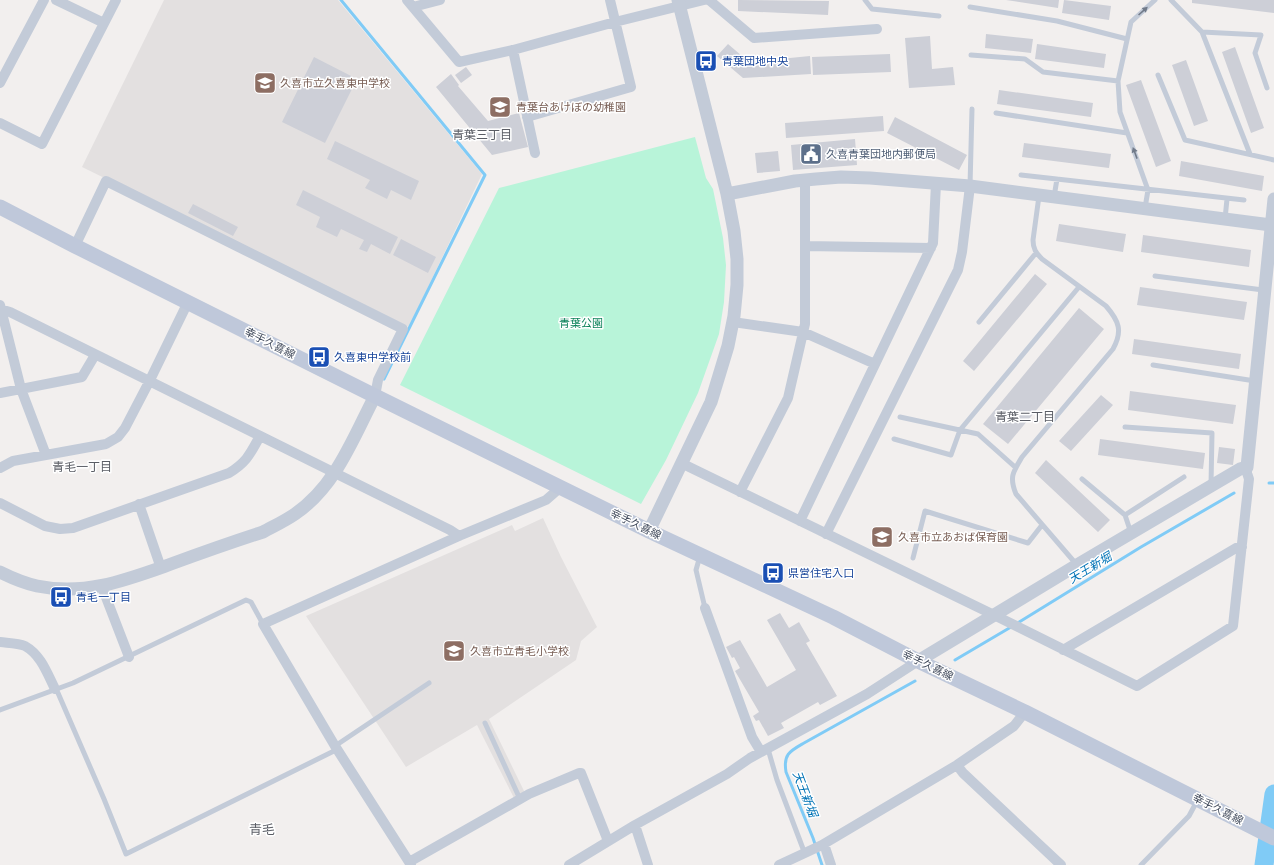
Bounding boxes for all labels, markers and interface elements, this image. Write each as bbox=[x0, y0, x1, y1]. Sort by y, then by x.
one-way arrow bbox=[1138, 6, 1148, 16]
bus stop icon: 青葉団地中央 bbox=[693, 48, 719, 74]
place label: 青葉団地中央 bbox=[722, 54, 789, 68]
school or university icon: 久喜市立久喜東中学校 bbox=[252, 70, 278, 96]
place label: 久喜市立久喜東中学校 bbox=[280, 76, 390, 90]
school or university icon: 青葉台あけぼの幼稚園 bbox=[487, 94, 513, 120]
place label: 青葉台あけぼの幼稚園 bbox=[516, 100, 626, 114]
district label: 青葉三丁目 bbox=[452, 127, 512, 143]
public building icon: 久喜青葉団地内郵便局 bbox=[798, 141, 824, 167]
place label: 久喜青葉団地内郵便局 bbox=[826, 147, 936, 161]
one-way arrow bbox=[1132, 147, 1138, 159]
park label: 青葉公園 bbox=[559, 316, 603, 330]
street label: 幸手久喜線 bbox=[242, 324, 298, 362]
bus stop icon: 久喜東中学校前 bbox=[306, 344, 332, 370]
place label: 久喜東中学校前 bbox=[334, 350, 411, 364]
district label: 青葉二丁目 bbox=[995, 409, 1055, 425]
district label: 青毛一丁目 bbox=[52, 459, 112, 475]
street label: 幸手久喜線 bbox=[608, 506, 664, 542]
school or university icon: 久喜市立あおば保育園 bbox=[869, 524, 895, 550]
place label: 久喜市立あおば保育園 bbox=[898, 530, 1008, 544]
water label: 天王新堀 bbox=[1065, 548, 1116, 587]
bus stop icon: 県営住宅入口 bbox=[760, 560, 786, 586]
place label: 県営住宅入口 bbox=[788, 566, 854, 580]
bus stop icon: 青毛一丁目 bbox=[48, 584, 74, 610]
place label: 青毛一丁目 bbox=[76, 590, 131, 604]
school or university icon: 久喜市立青毛小学校 bbox=[441, 638, 467, 664]
place label: 久喜市立青毛小学校 bbox=[470, 644, 569, 658]
street label: 幸手久喜線 bbox=[900, 647, 956, 683]
water label: 天王新堀 bbox=[789, 769, 822, 821]
street label: 幸手久喜線 bbox=[1190, 790, 1246, 828]
district label: 青毛 bbox=[249, 821, 275, 838]

